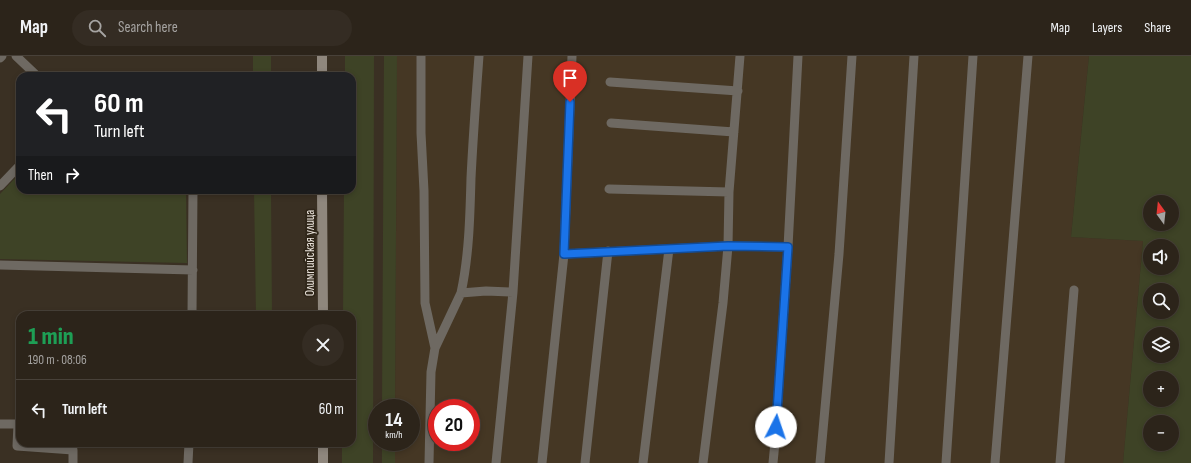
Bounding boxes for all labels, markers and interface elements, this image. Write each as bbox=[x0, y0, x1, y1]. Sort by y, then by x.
search box bbox=[72, 10, 352, 46]
text: Map bbox=[20, 16, 48, 39]
icon: search bbox=[86, 17, 108, 39]
text: Search here bbox=[118, 18, 178, 37]
text: Map bbox=[1050, 19, 1070, 36]
text: Layers bbox=[1092, 19, 1122, 36]
text: Share bbox=[1144, 19, 1171, 36]
pin bbox=[553, 61, 587, 102]
icon: arrive bbox=[559, 67, 581, 89]
text: 60 m bbox=[94, 87, 143, 120]
icon: left bbox=[28, 88, 80, 140]
text: Turn left bbox=[94, 121, 145, 142]
icon: right bbox=[61, 164, 83, 186]
text: Then bbox=[28, 166, 53, 185]
north arrow bbox=[1143, 195, 1179, 231]
map controls bbox=[1143, 195, 1179, 451]
street label: Олимпийская улица bbox=[302, 210, 318, 296]
button: sound bbox=[1143, 239, 1179, 275]
button: search bbox=[1143, 283, 1179, 319]
text: 1 min bbox=[28, 322, 74, 351]
button: close bbox=[302, 324, 344, 366]
button: layers bbox=[1143, 327, 1179, 363]
text: 190 m · 08:06 bbox=[28, 352, 87, 368]
button: + bbox=[1143, 371, 1179, 407]
icon: left bbox=[28, 399, 50, 421]
speed limit sign: 20 bbox=[428, 399, 480, 451]
text: Turn left bbox=[62, 400, 107, 419]
text: 60 m bbox=[319, 400, 344, 419]
position arrow bbox=[755, 406, 797, 448]
text: 14 bbox=[385, 408, 403, 432]
button: − bbox=[1143, 415, 1179, 451]
text: km/h bbox=[385, 429, 403, 441]

